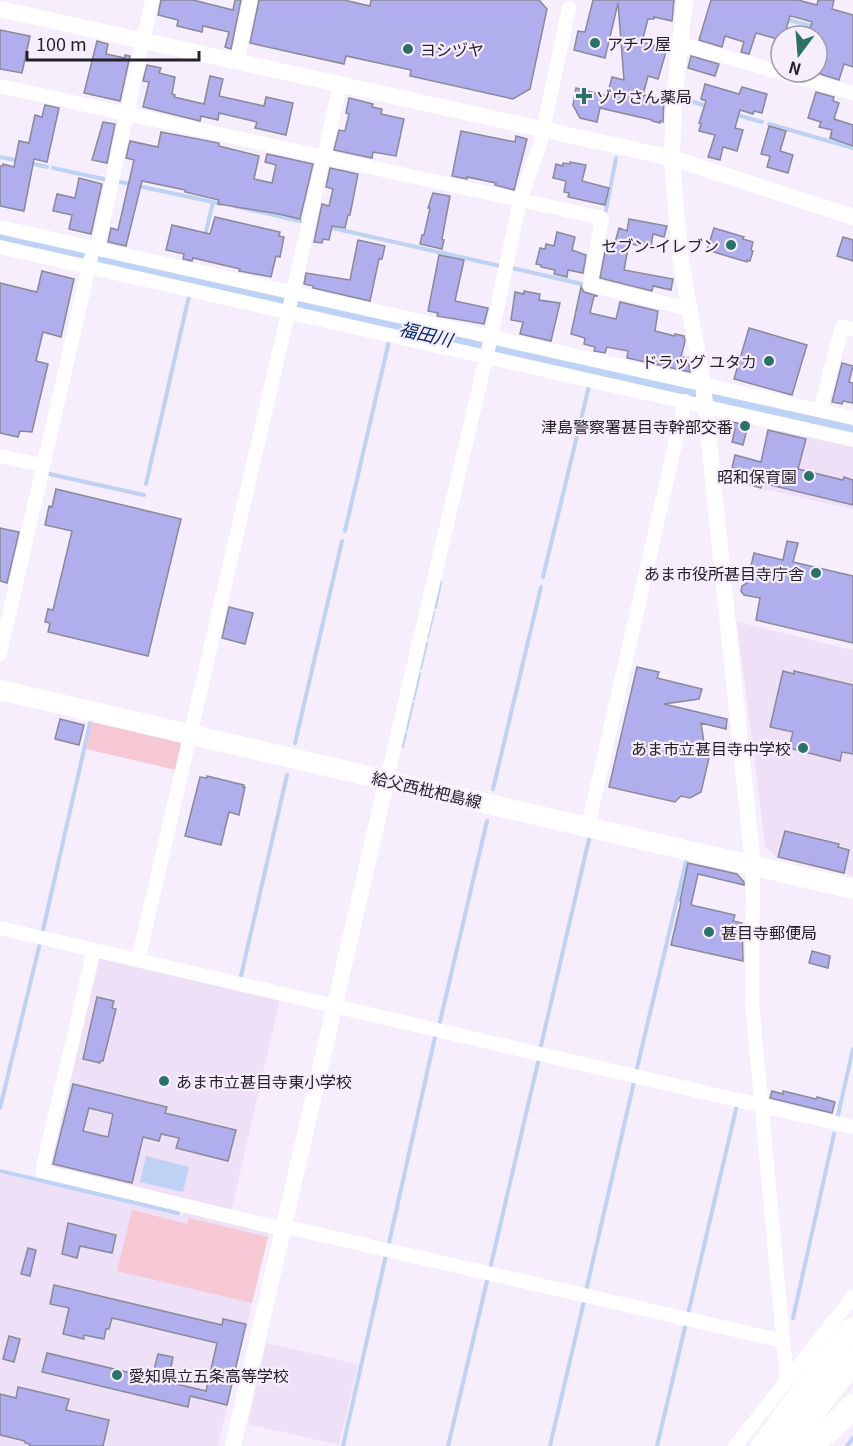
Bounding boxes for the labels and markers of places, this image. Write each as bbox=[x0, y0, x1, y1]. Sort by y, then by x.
place label: アチワ屋 bbox=[607, 31, 671, 55]
marker: アチワ屋 bbox=[588, 36, 602, 50]
place label: ヨシヅヤ bbox=[420, 37, 484, 61]
marker: ヨシヅヤ bbox=[401, 42, 415, 56]
place label: ゾウさん薬局 bbox=[596, 84, 692, 108]
marker: ゾウさん薬局 bbox=[577, 89, 591, 103]
place label: セブン-イレブン bbox=[601, 233, 719, 257]
marker: セブン-イレブン bbox=[724, 238, 738, 252]
place label: ドラッグ ユタカ bbox=[641, 349, 757, 373]
marker: ドラッグ ユタカ bbox=[762, 354, 776, 368]
place label: 津島警察署甚目寺幹部交番 bbox=[541, 414, 733, 438]
marker: 津島警察署甚目寺幹部交番 bbox=[738, 419, 752, 433]
place label: 昭和保育園 bbox=[717, 464, 797, 488]
marker: 昭和保育園 bbox=[802, 469, 816, 483]
place label: あま市役所甚目寺庁舎 bbox=[644, 561, 804, 585]
marker: あま市役所甚目寺庁舎 bbox=[809, 566, 823, 580]
place label: あま市立甚目寺中学校 bbox=[631, 736, 791, 760]
marker: あま市立甚目寺中学校 bbox=[796, 741, 810, 755]
place label: 甚目寺郵便局 bbox=[721, 920, 817, 944]
marker: 甚目寺郵便局 bbox=[702, 925, 716, 939]
place label: あま市立甚目寺東小学校 bbox=[176, 1069, 352, 1093]
marker: あま市立甚目寺東小学校 bbox=[157, 1074, 171, 1088]
place label: 愛知県立五条高等学校 bbox=[129, 1363, 289, 1387]
marker: 愛知県立五条高等学校 bbox=[110, 1368, 124, 1382]

